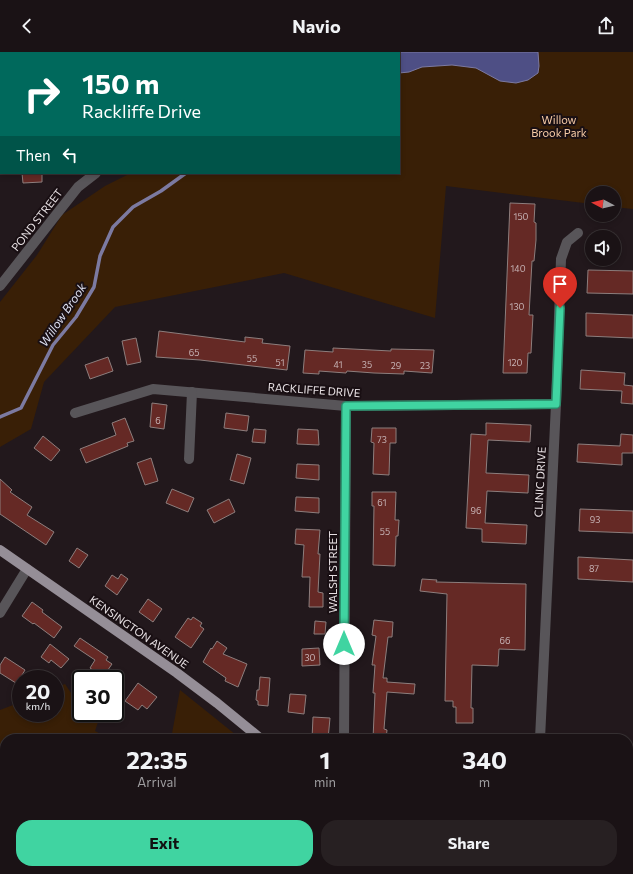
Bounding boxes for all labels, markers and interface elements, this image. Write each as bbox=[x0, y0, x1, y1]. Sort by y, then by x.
icon: back bbox=[16, 15, 38, 37]
text: Navio bbox=[292, 15, 341, 37]
icon: share bbox=[595, 15, 617, 37]
text: 150 m bbox=[82, 66, 159, 100]
icon: right bbox=[16, 68, 68, 120]
text: Rackliffe Drive bbox=[82, 100, 201, 122]
park label: Willow Brook Park bbox=[531, 113, 587, 139]
icon: left bbox=[59, 144, 81, 166]
text: Then bbox=[16, 146, 51, 164]
street label: POND STREET bbox=[8, 186, 65, 253]
north arrow bbox=[585, 186, 621, 222]
map controls bbox=[585, 186, 621, 266]
house number: 150 bbox=[514, 211, 529, 222]
button: sound bbox=[585, 230, 621, 266]
house number: 140 bbox=[510, 263, 526, 274]
pin bbox=[543, 267, 577, 308]
icon: arrive bbox=[549, 273, 571, 295]
water label: Willow Brook bbox=[36, 280, 89, 349]
house number: 130 bbox=[510, 301, 525, 312]
house number: 65 bbox=[189, 347, 199, 358]
house number: 55 bbox=[247, 353, 257, 364]
house number: 51 bbox=[275, 357, 285, 368]
house number: 120 bbox=[508, 357, 522, 368]
house number: 41 bbox=[334, 359, 342, 370]
house number: 35 bbox=[362, 359, 372, 370]
house number: 29 bbox=[391, 360, 401, 371]
house number: 23 bbox=[420, 360, 430, 371]
street label: RACKLIFFE DRIVE bbox=[267, 380, 361, 399]
house number: 6 bbox=[155, 415, 161, 426]
house number: 73 bbox=[377, 434, 387, 445]
street label: CLINIC DRIVE bbox=[531, 446, 548, 518]
house number: 61 bbox=[377, 497, 387, 508]
house number: 96 bbox=[471, 505, 481, 516]
house number: 93 bbox=[590, 514, 600, 525]
house number: 55 bbox=[380, 526, 390, 537]
street label: WALSH STREET bbox=[326, 531, 339, 613]
house number: 87 bbox=[589, 563, 599, 574]
street label: KENSINGTON AVENUE bbox=[87, 592, 191, 671]
position arrow bbox=[323, 623, 365, 665]
house number: 66 bbox=[500, 635, 510, 646]
house number: 30 bbox=[304, 652, 316, 663]
speed limit sign: 30 bbox=[72, 670, 124, 722]
text: 20 bbox=[26, 679, 50, 703]
text: km/h bbox=[26, 700, 50, 712]
text: 22:35 bbox=[126, 745, 188, 774]
text: 1 bbox=[320, 745, 330, 774]
text: 340 bbox=[462, 745, 507, 774]
text: Arrival bbox=[137, 774, 177, 790]
text: min bbox=[314, 774, 336, 790]
text: m bbox=[479, 774, 490, 790]
button: Exit bbox=[16, 820, 313, 866]
button: Share bbox=[321, 820, 617, 866]

